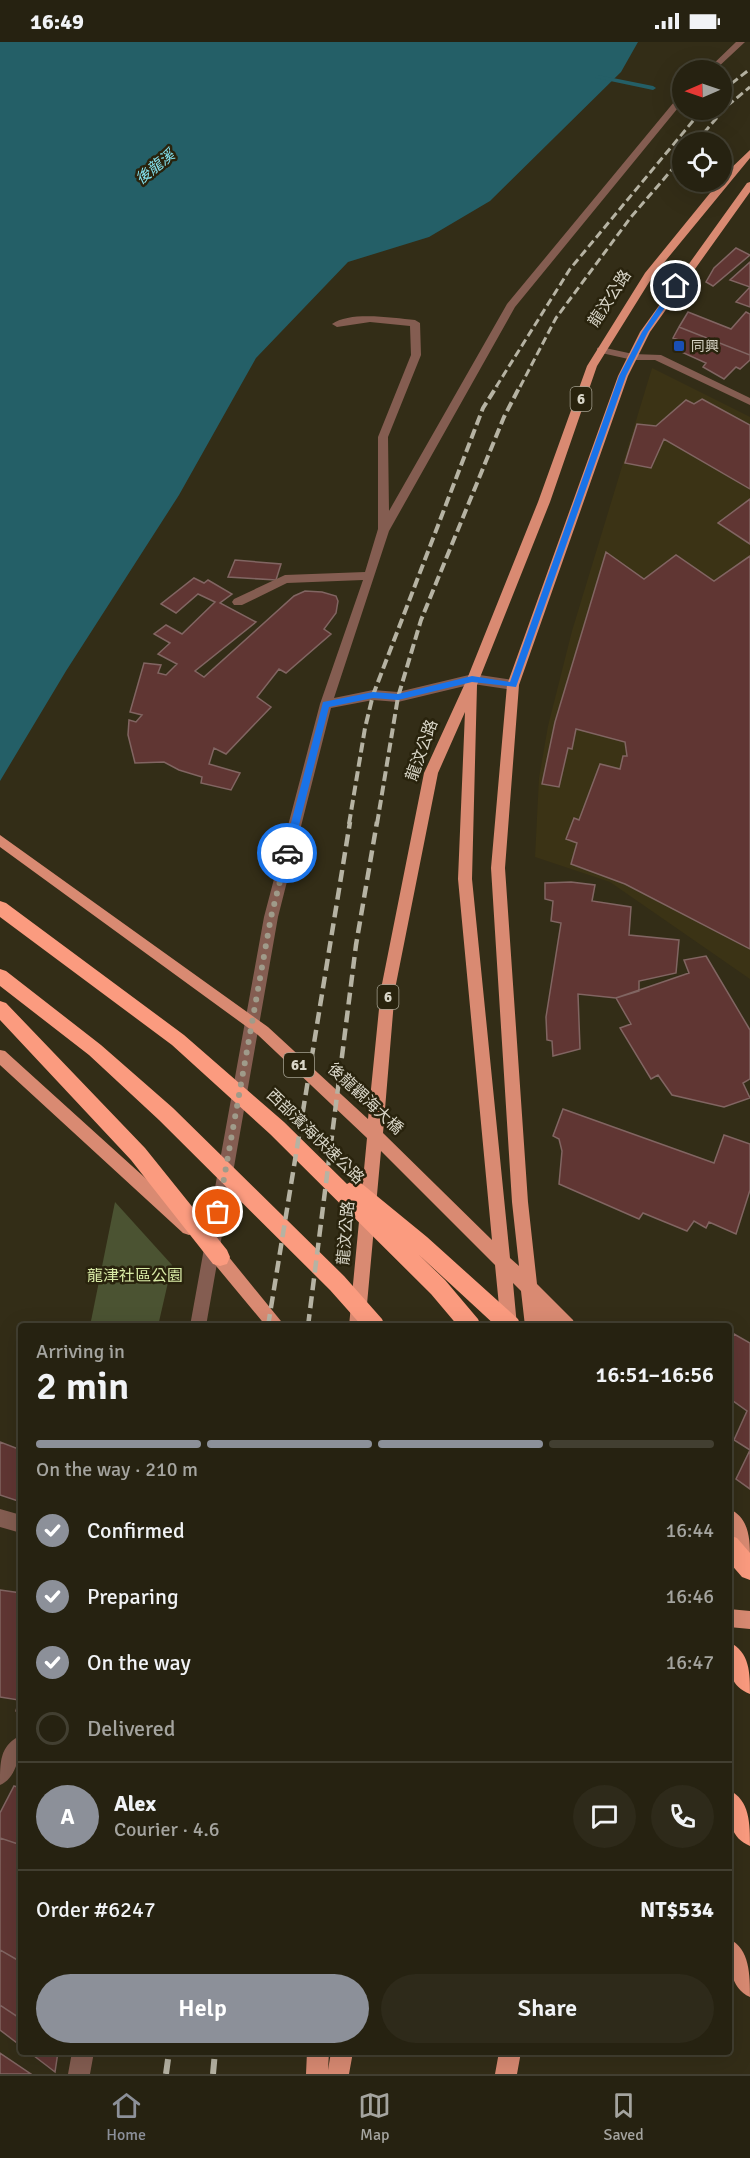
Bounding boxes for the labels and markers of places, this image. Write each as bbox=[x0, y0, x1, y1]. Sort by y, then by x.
pin bbox=[650, 260, 701, 311]
place label: 同興 bbox=[691, 338, 719, 355]
marker: 同興 bbox=[672, 339, 686, 353]
pin bbox=[192, 1186, 243, 1237]

